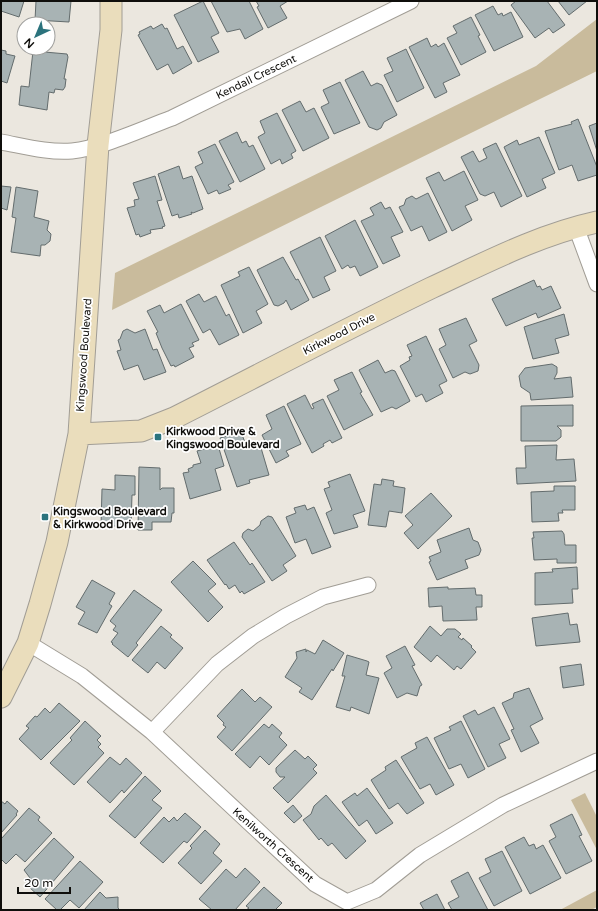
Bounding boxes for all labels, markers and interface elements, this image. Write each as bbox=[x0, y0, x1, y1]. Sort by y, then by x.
north arrow bbox=[16, 16, 56, 56]
text: N bbox=[22, 35, 37, 51]
street label: Kendall Crescent bbox=[214, 52, 298, 102]
street label: Kingswood Boulevard bbox=[74, 298, 94, 412]
street label: Kirkwood Drive bbox=[301, 310, 377, 358]
place label: Kirkwood Drive & Kingswood Boulevard bbox=[166, 425, 280, 452]
marker: Kirkwood Drive & Kingswood Boulevard bbox=[153, 432, 163, 442]
place label: Kingswood Boulevard & Kirkwood Drive bbox=[53, 505, 167, 531]
marker: Kingswood Boulevard & Kirkwood Drive bbox=[40, 512, 50, 522]
street label: Kenilworth Crescent bbox=[230, 805, 316, 885]
scale bar bbox=[18, 869, 70, 895]
text: 20 m bbox=[24, 876, 53, 890]

